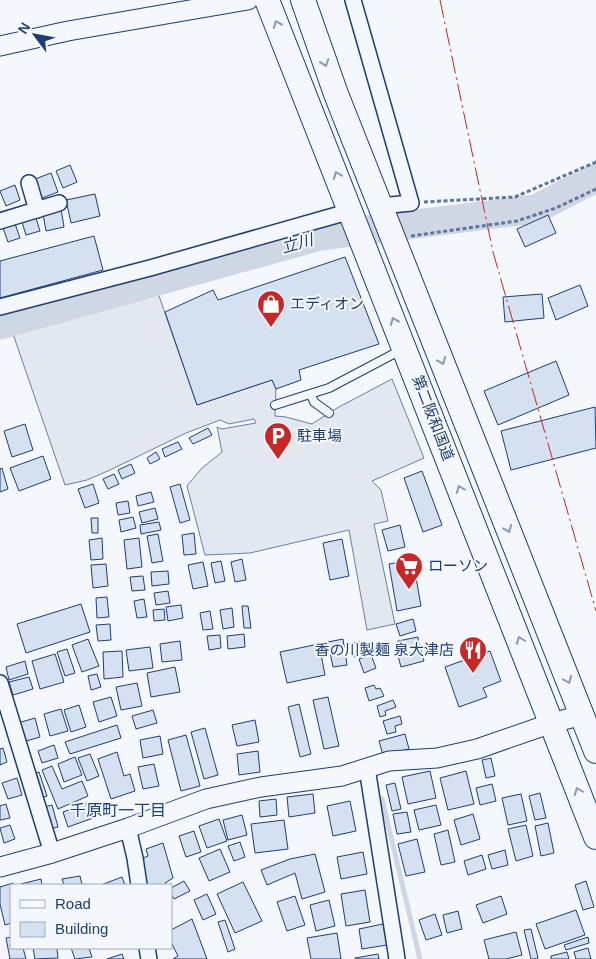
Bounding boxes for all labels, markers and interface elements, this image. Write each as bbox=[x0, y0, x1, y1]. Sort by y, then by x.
north arrow bbox=[10, 10, 60, 60]
text: N bbox=[15, 20, 33, 37]
one-way arrow bbox=[273, 20, 283, 29]
one-way arrow bbox=[319, 58, 329, 66]
one-way arrow bbox=[332, 171, 343, 180]
water label: 立川 bbox=[279, 231, 317, 256]
shop icon: エディオン bbox=[256, 289, 286, 328]
place label: エディオン bbox=[290, 295, 364, 312]
one-way arrow bbox=[390, 317, 401, 326]
one-way arrow bbox=[436, 357, 446, 365]
street label: 第二阪和国道 bbox=[409, 373, 458, 463]
parking icon: 駐車場 bbox=[263, 421, 293, 460]
place label: 駐車場 bbox=[297, 427, 342, 444]
one-way arrow bbox=[456, 485, 466, 493]
one-way arrow bbox=[502, 524, 513, 533]
supermarket icon: ローソン bbox=[394, 551, 424, 590]
place label: ローソン bbox=[428, 557, 488, 574]
restaurant icon: 香の川製麺 泉大津店 bbox=[458, 635, 488, 674]
one-way arrow bbox=[515, 636, 526, 645]
place label: 香の川製麺 泉大津店 bbox=[315, 641, 454, 658]
one-way arrow bbox=[562, 675, 572, 684]
one-way arrow bbox=[574, 788, 584, 796]
district label: 千原町一丁目 bbox=[70, 802, 166, 819]
legend bbox=[10, 884, 172, 949]
text: Road bbox=[55, 895, 91, 912]
text: Building bbox=[55, 920, 108, 937]

